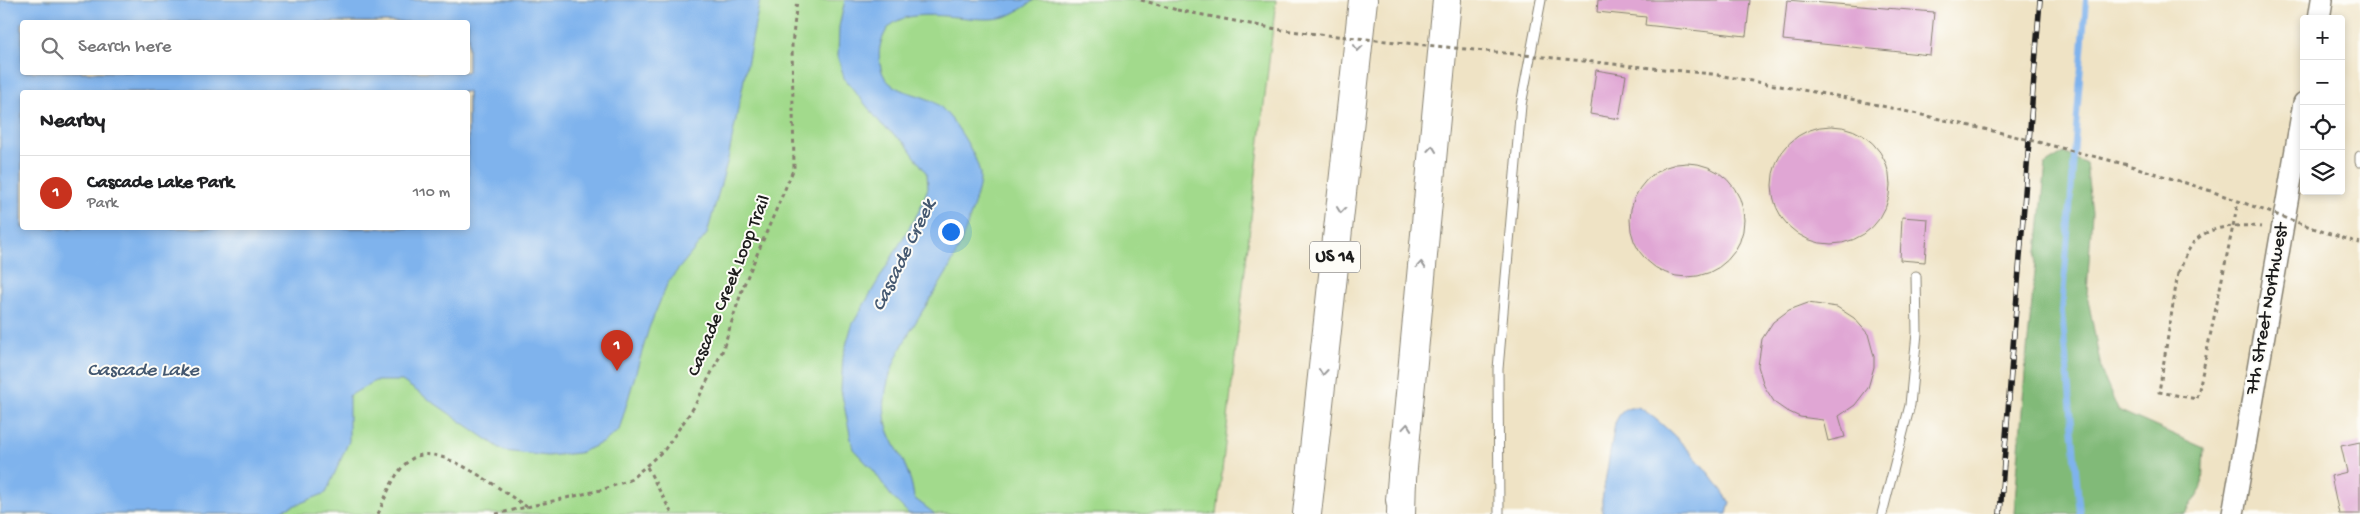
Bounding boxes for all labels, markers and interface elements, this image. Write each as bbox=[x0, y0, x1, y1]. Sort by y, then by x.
map controls bbox=[2300, 15, 2345, 195]
button: + bbox=[2300, 15, 2345, 60]
search box bbox=[20, 20, 470, 75]
icon: search bbox=[38, 34, 66, 62]
text: Search here bbox=[78, 36, 172, 59]
one-way arrow bbox=[1353, 45, 1364, 53]
button: − bbox=[2300, 60, 2345, 105]
button: locate bbox=[2300, 105, 2345, 150]
text: Nearby bbox=[40, 110, 105, 135]
one-way arrow bbox=[1426, 144, 1437, 152]
button: layers bbox=[2300, 150, 2345, 195]
text: Cascade Lake Park bbox=[87, 172, 234, 195]
text: 1 bbox=[53, 184, 59, 203]
text: 110 m bbox=[413, 184, 450, 203]
street label: Cascade Creek Loop Trail bbox=[683, 192, 777, 380]
text: Park bbox=[87, 195, 118, 214]
water label: Cascade Creek bbox=[868, 195, 943, 316]
one-way arrow bbox=[1336, 206, 1347, 214]
your location bbox=[938, 219, 964, 245]
street label: 7th Street Northwest bbox=[2241, 219, 2295, 398]
road number: US 14 bbox=[1310, 242, 1360, 272]
one-way arrow bbox=[1415, 261, 1426, 269]
pin: 1 bbox=[601, 330, 633, 371]
water label: Cascade Lake bbox=[87, 360, 200, 383]
one-way arrow bbox=[1318, 368, 1329, 376]
one-way arrow bbox=[1401, 423, 1412, 431]

